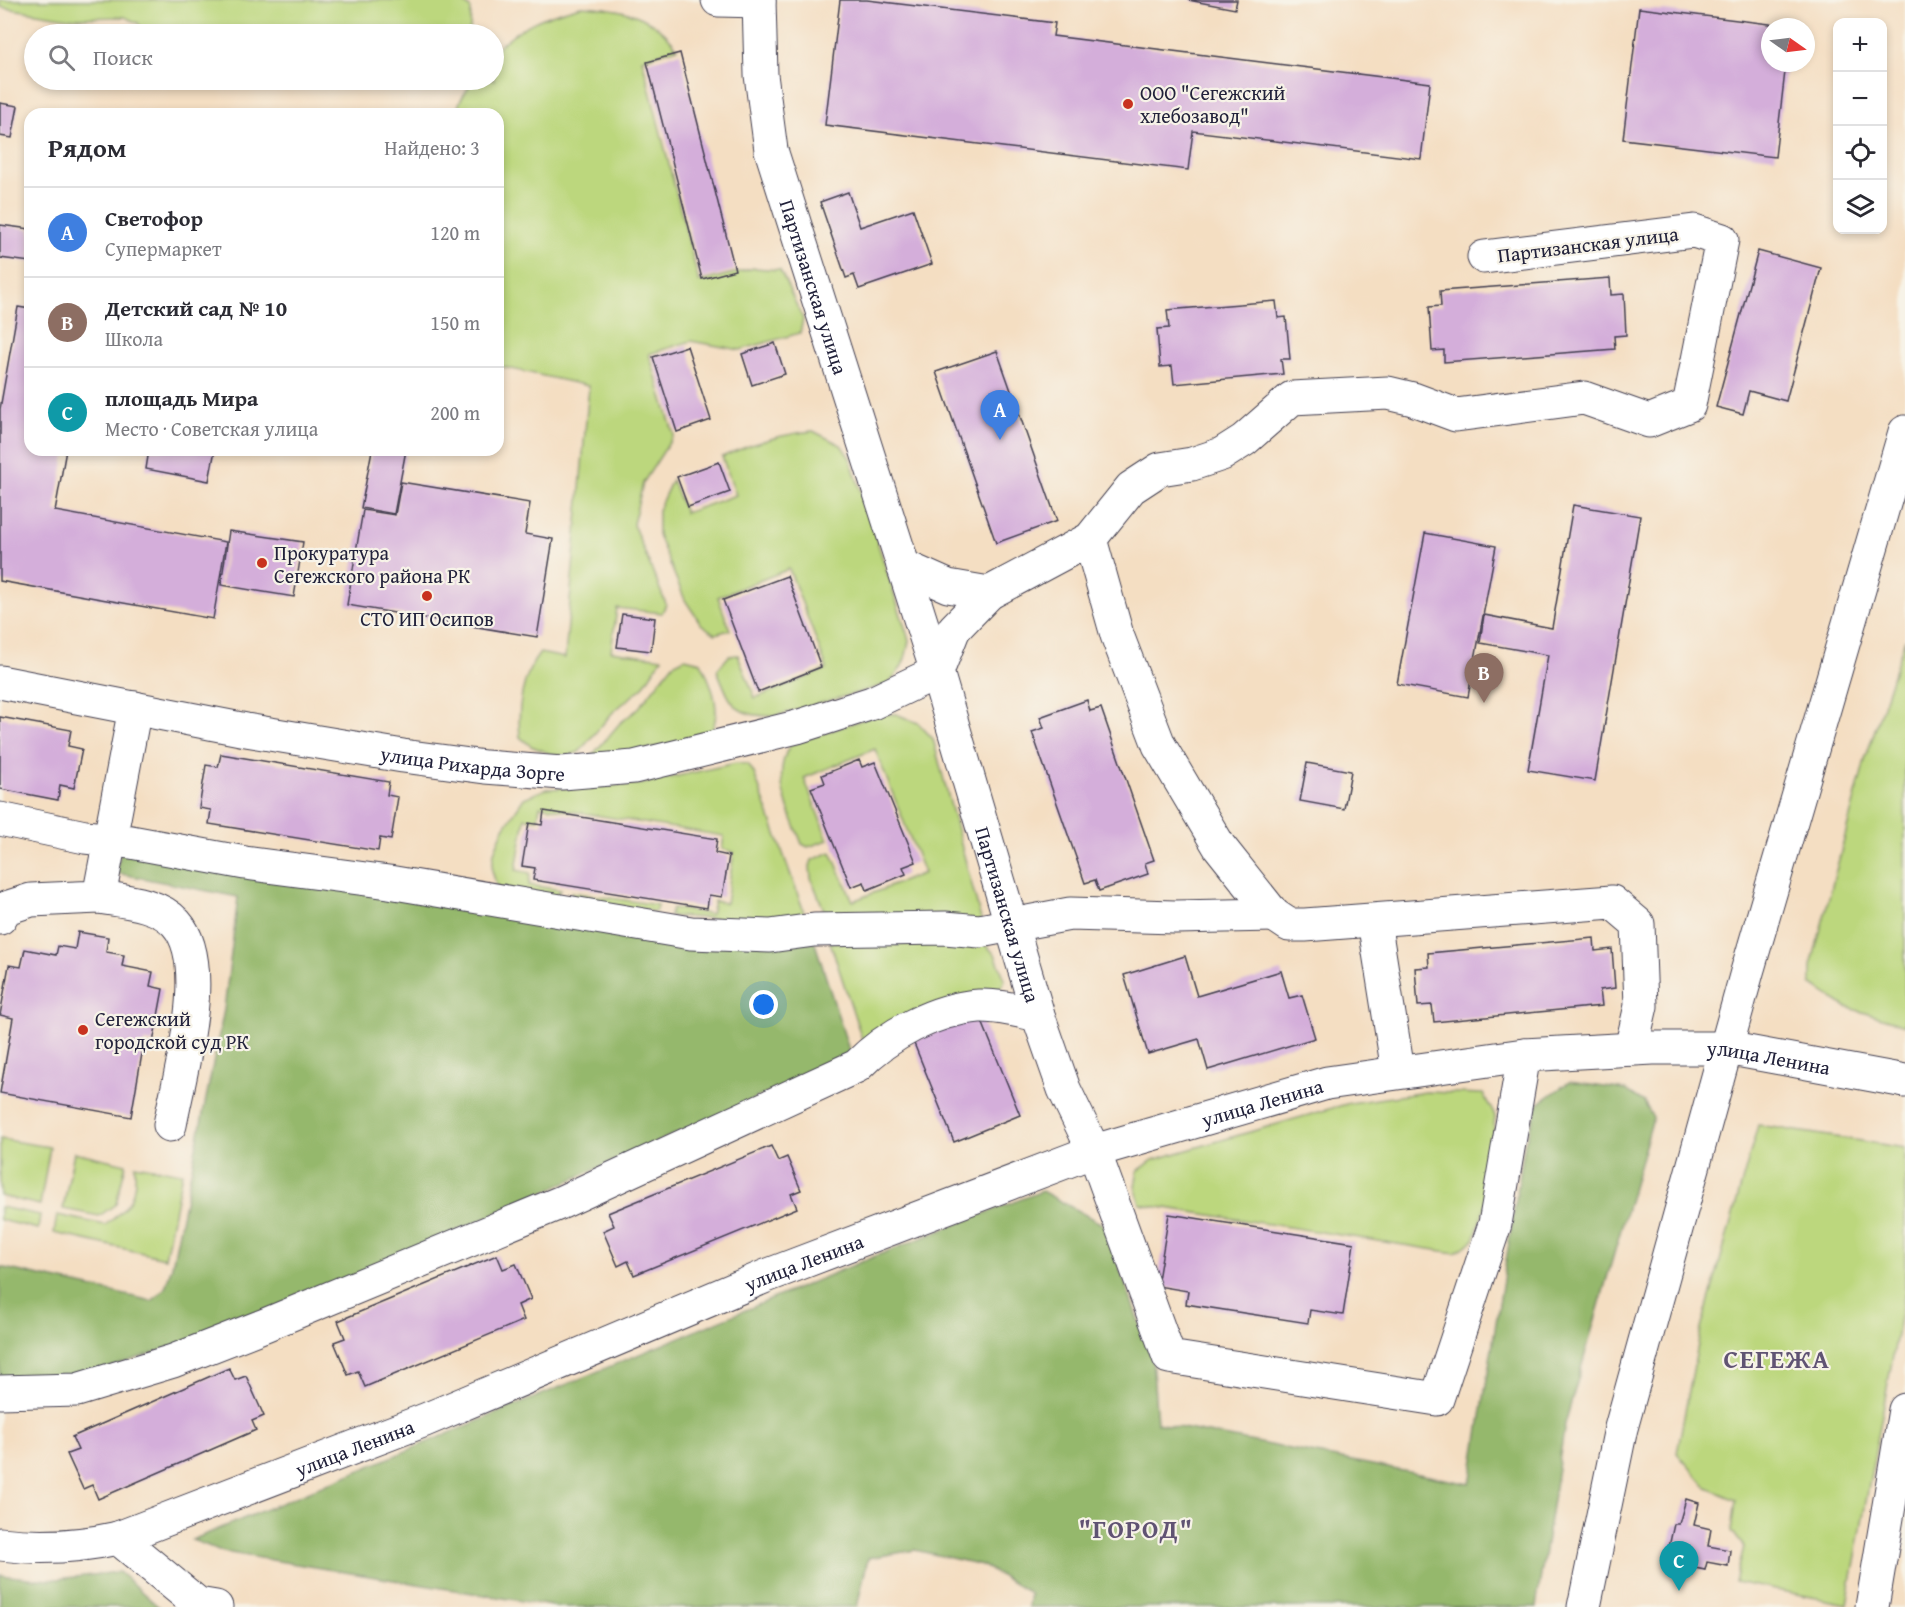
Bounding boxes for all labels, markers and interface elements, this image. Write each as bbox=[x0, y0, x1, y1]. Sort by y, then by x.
north arrow bbox=[1761, 18, 1815, 72]
map controls bbox=[1833, 18, 1887, 234]
button: + bbox=[1833, 18, 1887, 72]
search box bbox=[24, 24, 504, 90]
icon: search bbox=[45, 41, 78, 74]
text: Поиск bbox=[93, 41, 153, 73]
button: − bbox=[1833, 72, 1887, 126]
place label: ООО "Сегежский хлебозавод" bbox=[1140, 78, 1286, 130]
marker: ООО "Сегежский хлебозавод" bbox=[1121, 97, 1135, 111]
button: locate bbox=[1833, 126, 1887, 180]
text: Рядом bbox=[48, 128, 126, 167]
text: Найдено: 3 bbox=[384, 133, 480, 162]
button: layers bbox=[1833, 180, 1887, 234]
street label: Партизанская улица bbox=[773, 195, 856, 378]
text: Светофор bbox=[105, 202, 203, 234]
text: A bbox=[61, 218, 74, 247]
text: 120 m bbox=[430, 218, 480, 247]
street label: Партизанская улица bbox=[1496, 218, 1681, 269]
text: Супермаркет bbox=[105, 234, 222, 263]
text: Детский сад № 10 bbox=[105, 292, 287, 324]
text: B bbox=[61, 308, 74, 337]
text: 150 m bbox=[430, 308, 480, 337]
text: Школа bbox=[105, 324, 163, 353]
text: площадь Мира bbox=[105, 382, 258, 414]
pin: A bbox=[980, 390, 1020, 440]
text: C bbox=[62, 398, 73, 427]
text: 200 m bbox=[430, 398, 480, 427]
text: Место · Советская улица bbox=[105, 414, 318, 443]
place label: Прокуратура Сегежского района РК bbox=[274, 538, 471, 590]
marker: Прокуратура Сегежского района РК bbox=[255, 556, 269, 570]
marker: СТО ИП Осипов bbox=[420, 589, 434, 603]
place label: СТО ИП Осипов bbox=[360, 604, 494, 633]
pin: B bbox=[1464, 654, 1504, 703]
street label: улица Рихарда Зорге bbox=[377, 738, 566, 788]
street label: Партизанская улица bbox=[969, 823, 1048, 1006]
your location bbox=[749, 990, 778, 1019]
place label: Сегежский городской суд РК bbox=[95, 1004, 249, 1056]
marker: Сегежский городской суд РК bbox=[76, 1023, 90, 1037]
street label: улица Ленина bbox=[1706, 1034, 1833, 1082]
street label: улица Ленина bbox=[1197, 1070, 1327, 1134]
street label: улица Ленина bbox=[739, 1226, 868, 1298]
district label: СЕГЕЖА bbox=[1724, 1339, 1830, 1378]
street label: улица Ленина bbox=[290, 1411, 418, 1483]
district label: "ГОРОД" bbox=[1079, 1509, 1193, 1548]
pin: C bbox=[1660, 1542, 1698, 1591]

